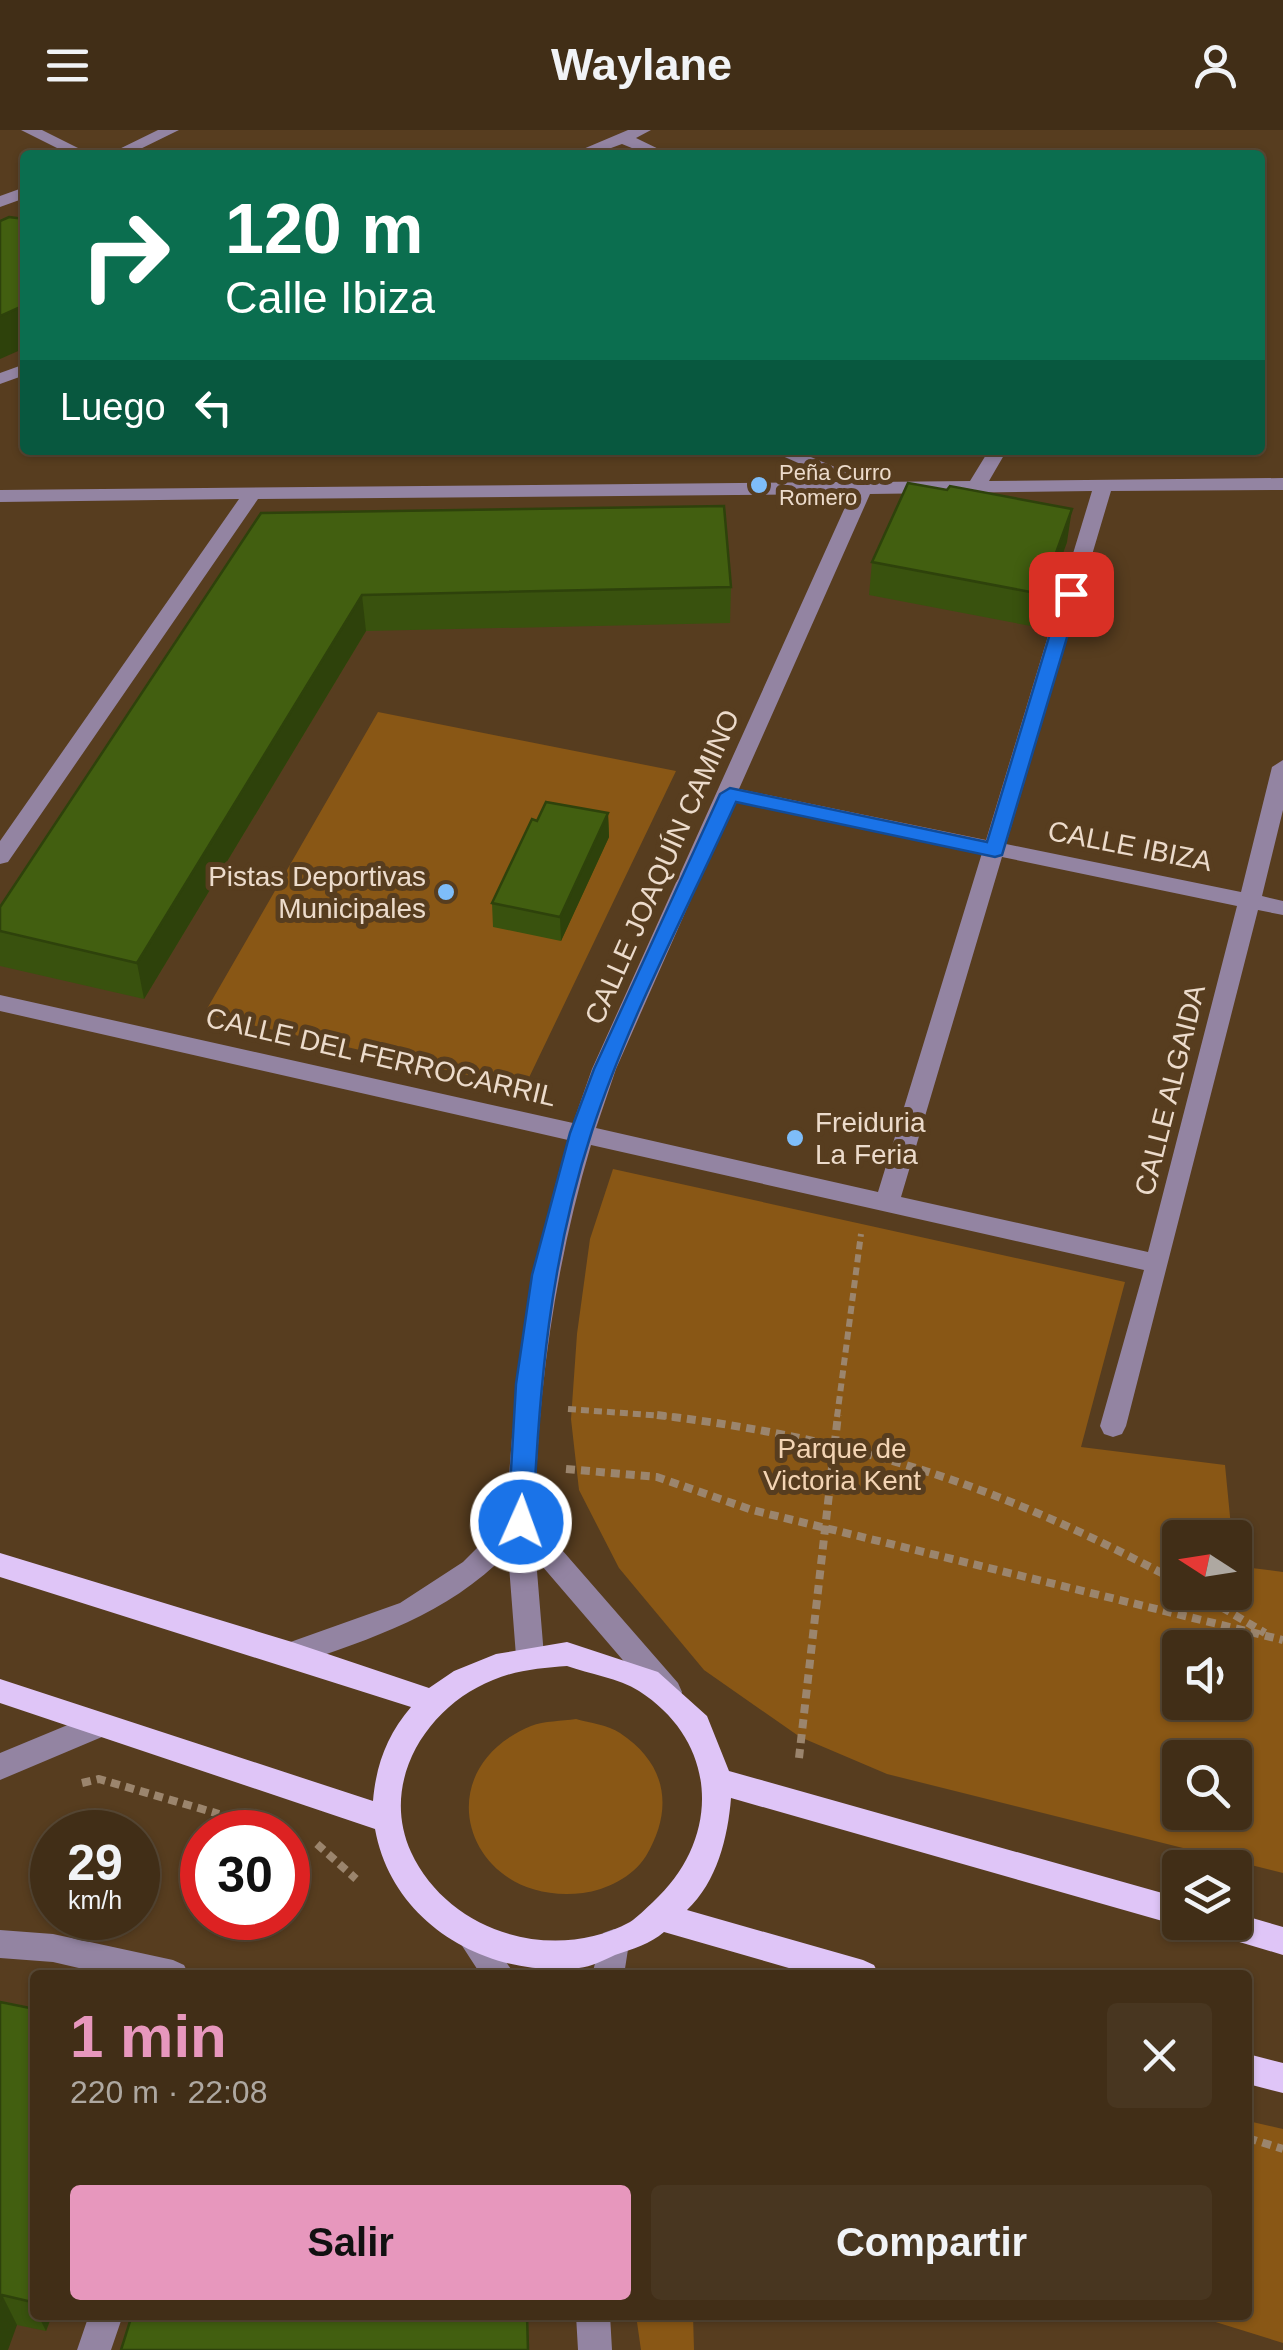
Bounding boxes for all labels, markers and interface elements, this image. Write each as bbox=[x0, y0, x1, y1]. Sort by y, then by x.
icon: menu bbox=[40, 38, 95, 93]
icon: person bbox=[1188, 38, 1243, 93]
text: Waylane bbox=[551, 39, 732, 90]
icon: right bbox=[60, 190, 190, 320]
text: 120 m bbox=[225, 190, 423, 268]
text: Calle Ibiza bbox=[225, 272, 435, 323]
icon: left bbox=[186, 380, 241, 435]
text: Luego bbox=[60, 386, 166, 428]
place label: Peña Curro Romero bbox=[779, 460, 892, 510]
marker: Peña Curro Romero bbox=[748, 474, 770, 496]
pin bbox=[1029, 552, 1114, 637]
icon: arrive bbox=[1044, 567, 1099, 622]
street label: CALLE JOAQUÍN CAMINO bbox=[579, 705, 745, 1029]
street label: CALLE IBIZA bbox=[1045, 815, 1215, 877]
place label: Pistas Deportivas Municipales bbox=[208, 861, 426, 924]
marker: Pistas Deportivas Municipales bbox=[435, 881, 457, 903]
street label: CALLE ALGAIDA bbox=[1129, 981, 1211, 1199]
street label: CALLE DEL FERROCARRIL bbox=[203, 1002, 559, 1112]
place label: Freiduria La Feria bbox=[815, 1107, 926, 1170]
marker: Freiduria La Feria bbox=[784, 1127, 806, 1149]
park label: Parque de Victoria Kent bbox=[763, 1433, 921, 1496]
position arrow bbox=[469, 1470, 573, 1574]
north arrow bbox=[1162, 1520, 1252, 1610]
map controls bbox=[1162, 1520, 1252, 1940]
button: sound bbox=[1162, 1630, 1252, 1720]
button: search bbox=[1162, 1740, 1252, 1830]
speed limit sign: 30 bbox=[180, 1810, 310, 1940]
text: 29 bbox=[67, 1835, 123, 1891]
button: layers bbox=[1162, 1850, 1252, 1940]
text: km/h bbox=[68, 1886, 122, 1914]
text: 1 min bbox=[70, 2003, 227, 2070]
button: close bbox=[1107, 2003, 1212, 2108]
text: 220 m · 22:08 bbox=[70, 2074, 267, 2110]
button: Salir bbox=[70, 2185, 631, 2300]
button: Compartir bbox=[651, 2185, 1212, 2300]

